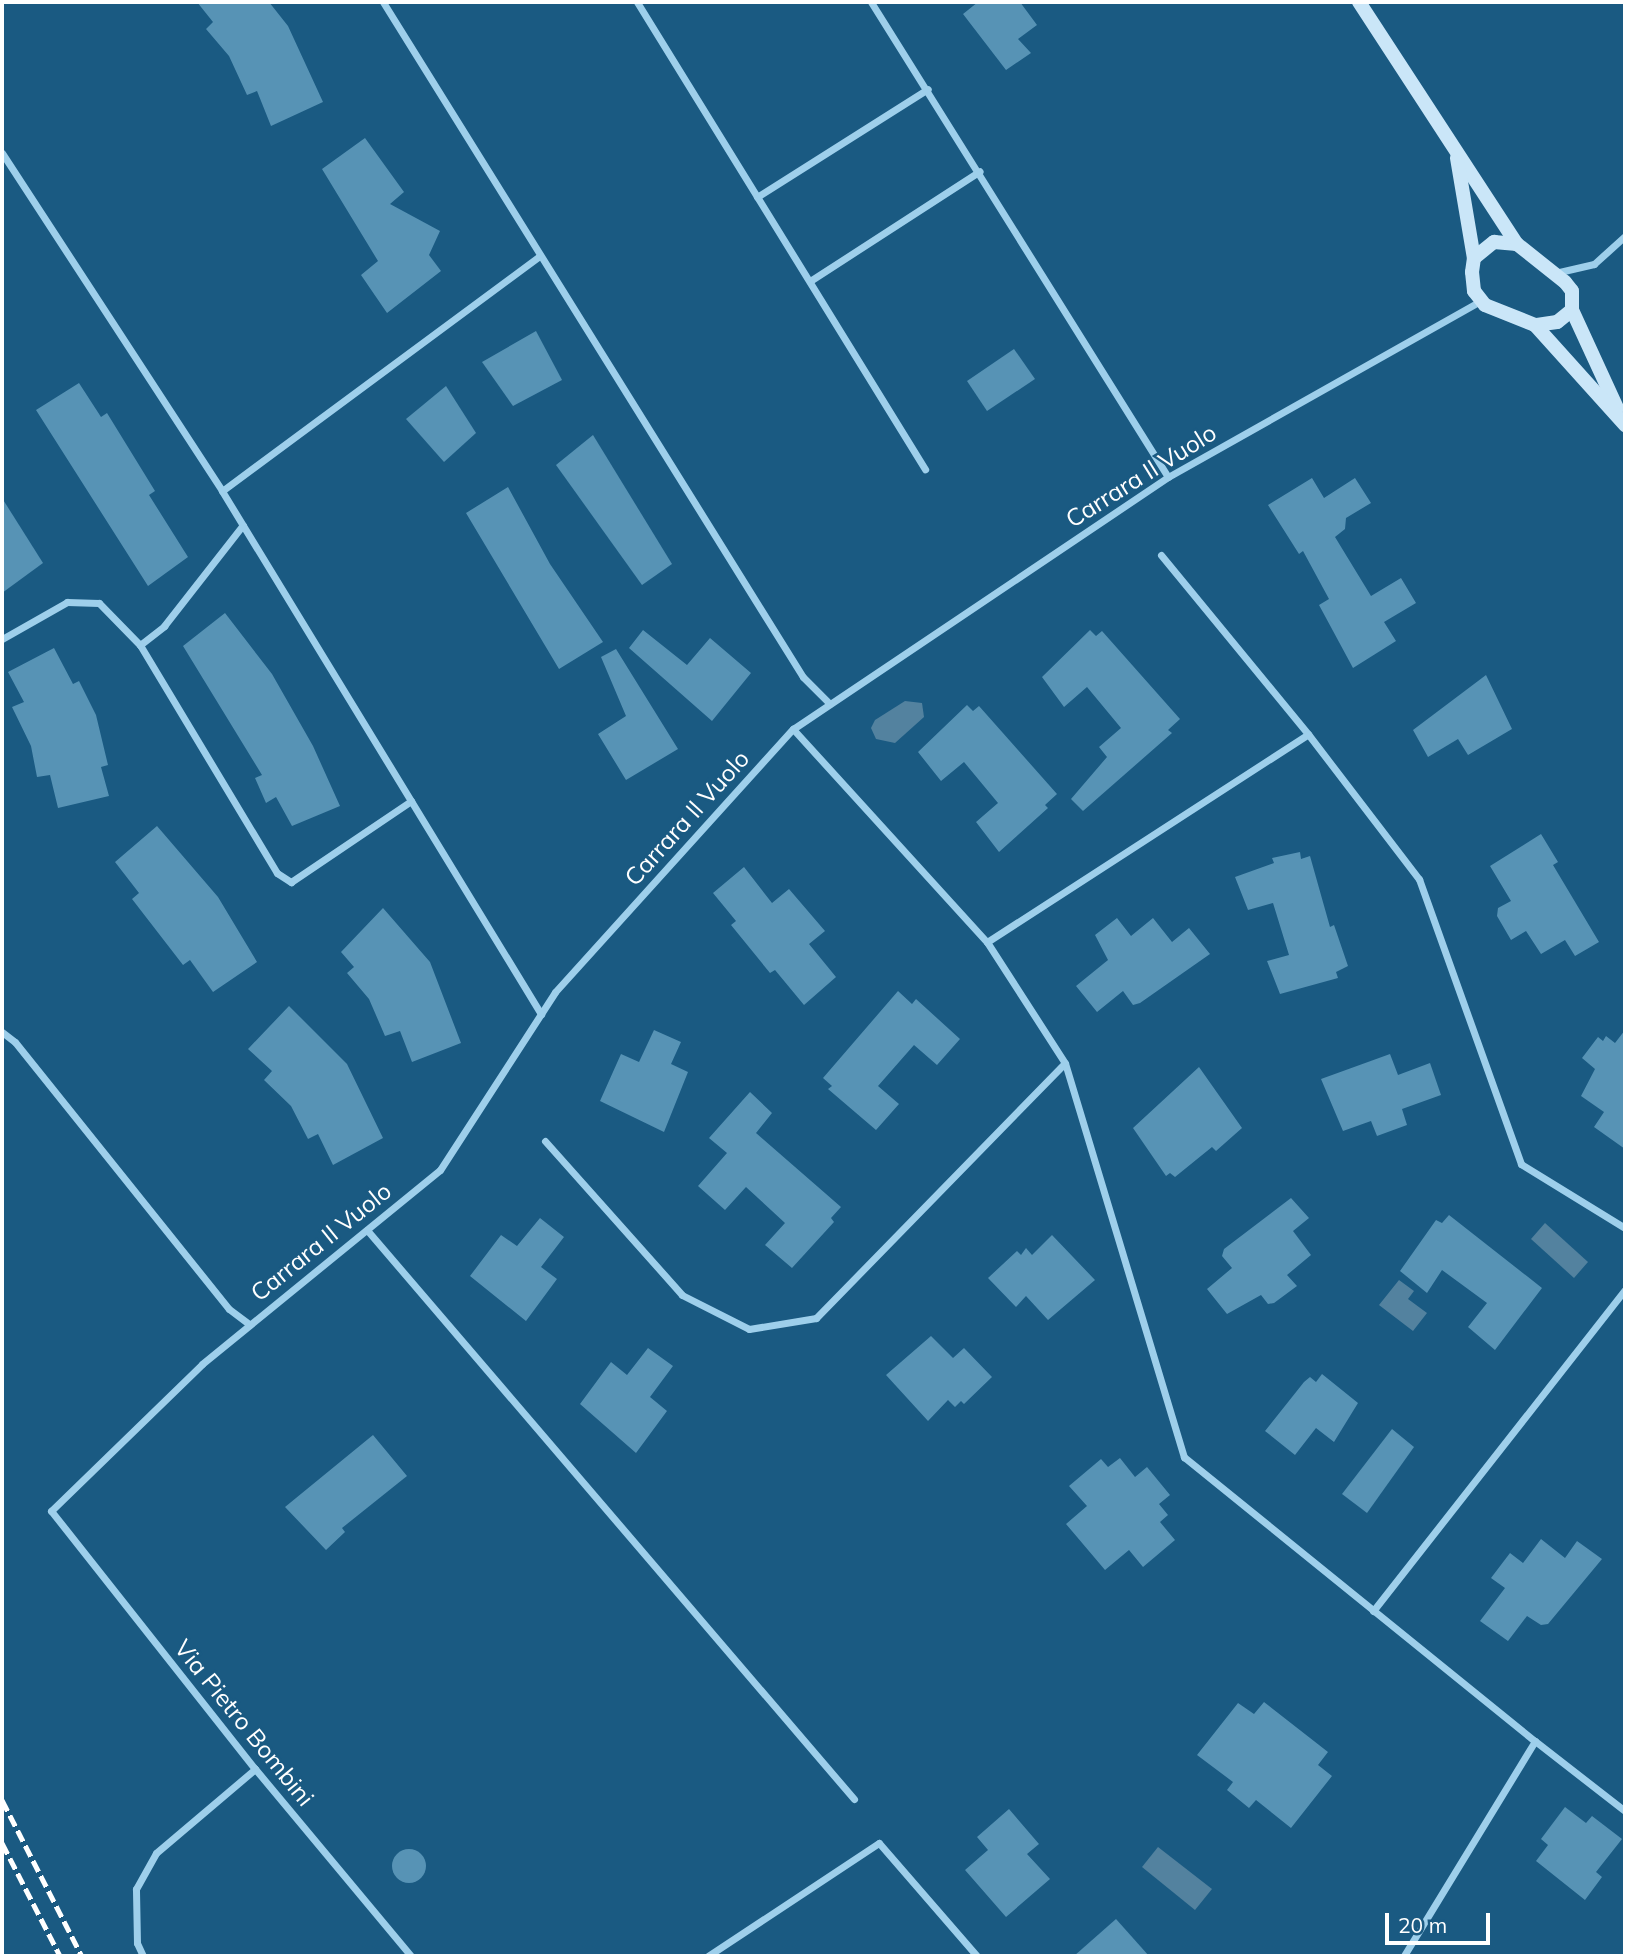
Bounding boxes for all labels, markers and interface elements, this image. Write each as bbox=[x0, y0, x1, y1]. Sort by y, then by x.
street label: Carrara Il Vuolo bbox=[1060, 418, 1222, 534]
street label: Carrara Il Vuolo bbox=[619, 744, 755, 892]
street label: Carrara Il Vuolo bbox=[245, 1177, 397, 1307]
street label: Via Pietro Bombini bbox=[168, 1634, 320, 1812]
scale bar bbox=[1389, 1898, 1494, 1942]
text: 20 m bbox=[1398, 1912, 1447, 1938]

